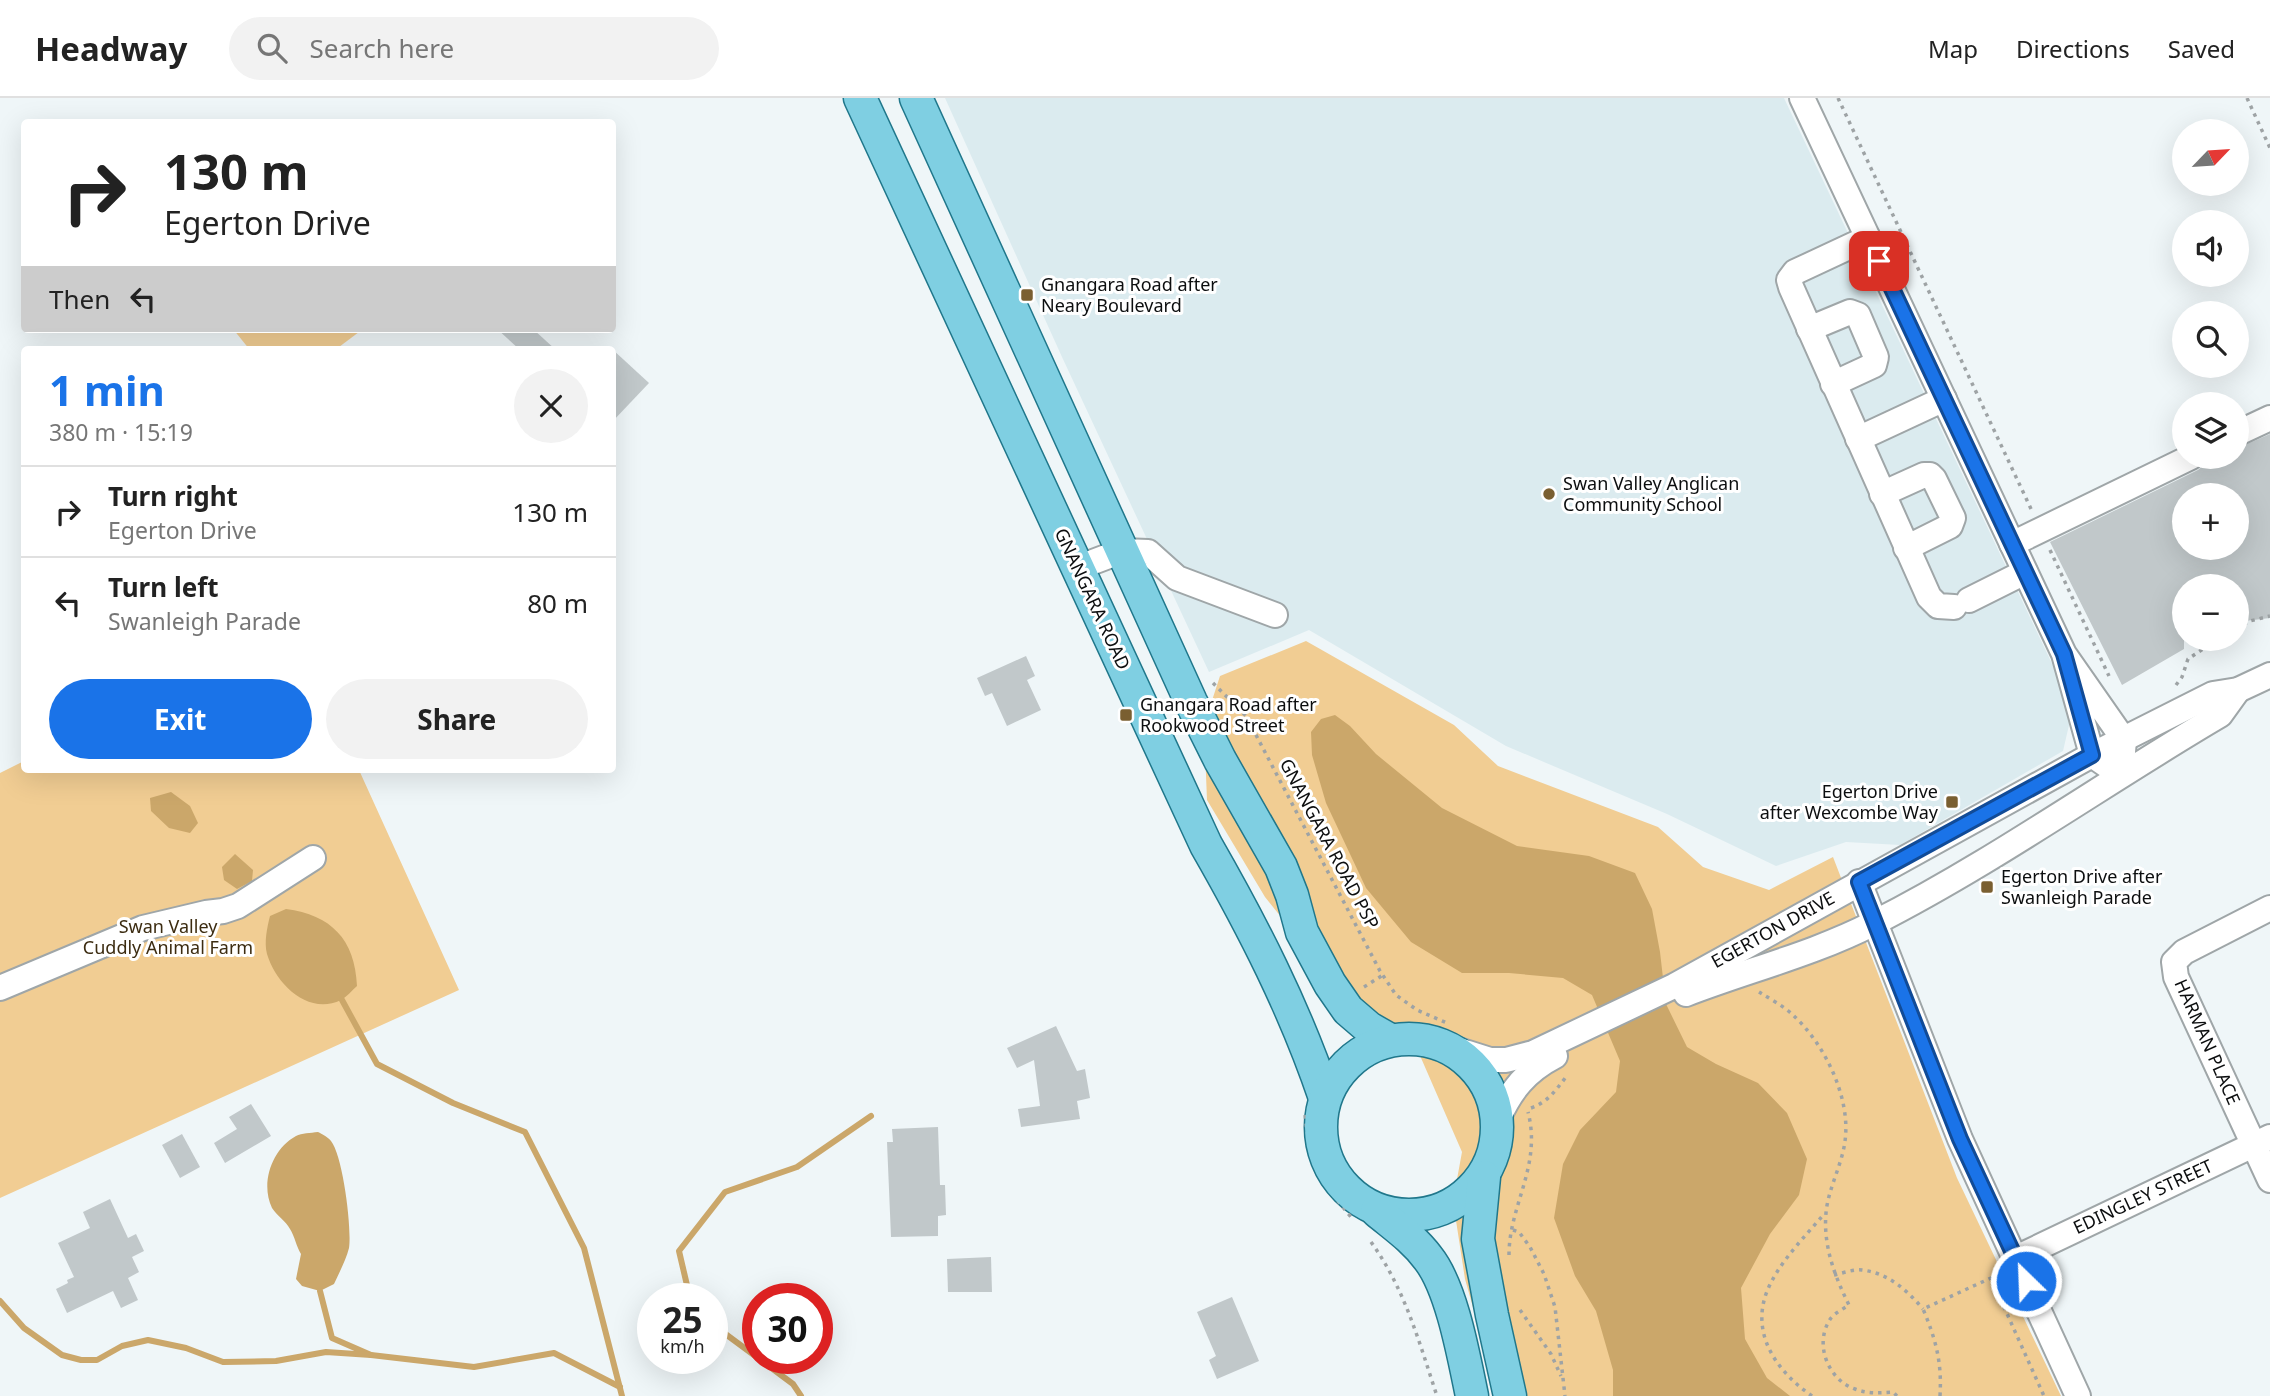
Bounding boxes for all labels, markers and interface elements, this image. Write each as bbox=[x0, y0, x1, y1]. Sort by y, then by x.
search box bbox=[229, 17, 719, 80]
text: Headway bbox=[35, 26, 187, 71]
icon: search bbox=[253, 29, 291, 67]
text: Search here bbox=[309, 30, 454, 66]
text: Map bbox=[1928, 32, 1978, 65]
text: Directions bbox=[2016, 32, 2130, 65]
text: Saved bbox=[2168, 32, 2235, 65]
north arrow bbox=[2172, 119, 2249, 196]
map controls bbox=[2172, 119, 2249, 651]
text: 130 m bbox=[164, 138, 309, 204]
icon: right bbox=[49, 147, 140, 238]
text: Egerton Drive bbox=[164, 201, 371, 244]
button: sound bbox=[2172, 210, 2249, 287]
pin bbox=[1849, 231, 1909, 291]
icon: arrive bbox=[1860, 242, 1898, 280]
place label: Gnangara Road after Neary Boulevard bbox=[1041, 272, 1218, 317]
icon: left bbox=[124, 280, 162, 318]
text: Then bbox=[49, 281, 110, 317]
marker: Gnangara Road after Neary Boulevard bbox=[1019, 287, 1035, 303]
button: search bbox=[2172, 301, 2249, 378]
text: 1 min bbox=[49, 361, 165, 418]
button: close bbox=[514, 369, 588, 443]
button: layers bbox=[2172, 392, 2249, 469]
text: 380 m · 15:19 bbox=[49, 416, 193, 448]
place label: Swan Valley Anglican Community School bbox=[1563, 471, 1739, 516]
text: Turn right bbox=[108, 478, 238, 514]
button: + bbox=[2172, 483, 2249, 560]
marker: Swan Valley Anglican Community School bbox=[1541, 486, 1557, 502]
icon: right bbox=[49, 493, 87, 531]
text: 130 m bbox=[512, 494, 588, 530]
text: Egerton Drive bbox=[108, 514, 257, 546]
street label: GNANGARA ROAD bbox=[1050, 524, 1136, 673]
text: Turn left bbox=[108, 569, 219, 605]
button: − bbox=[2172, 574, 2249, 651]
icon: left bbox=[49, 584, 87, 622]
text: 80 m bbox=[527, 585, 588, 621]
text: Swanleigh Parade bbox=[108, 605, 301, 637]
button: Exit bbox=[49, 679, 312, 759]
button: Share bbox=[326, 679, 588, 759]
place label: Gnangara Road after Rookwood Street bbox=[1140, 692, 1317, 737]
marker: Gnangara Road after Rookwood Street bbox=[1118, 707, 1134, 723]
street label: GNANGARA ROAD PSP bbox=[1275, 754, 1385, 933]
place label: Egerton Drive after Wexcombe Way bbox=[1760, 779, 1939, 824]
marker: Egerton Drive after Wexcombe Way bbox=[1944, 794, 1960, 810]
place label: Egerton Drive after Swanleigh Parade bbox=[2001, 864, 2163, 909]
marker: Egerton Drive after Swanleigh Parade bbox=[1979, 879, 1995, 895]
street label: EGERTON DRIVE bbox=[1707, 885, 1839, 973]
park label: Swan Valley Cuddly Animal Farm bbox=[83, 914, 253, 959]
street label: HARMAN PLACE bbox=[2169, 975, 2246, 1108]
street label: EDINGLEY STREET bbox=[2069, 1153, 2216, 1239]
position arrow bbox=[1989, 1244, 2063, 1318]
speed limit sign: 30 bbox=[742, 1283, 833, 1374]
text: 25 bbox=[662, 1296, 703, 1343]
text: km/h bbox=[660, 1334, 705, 1358]

